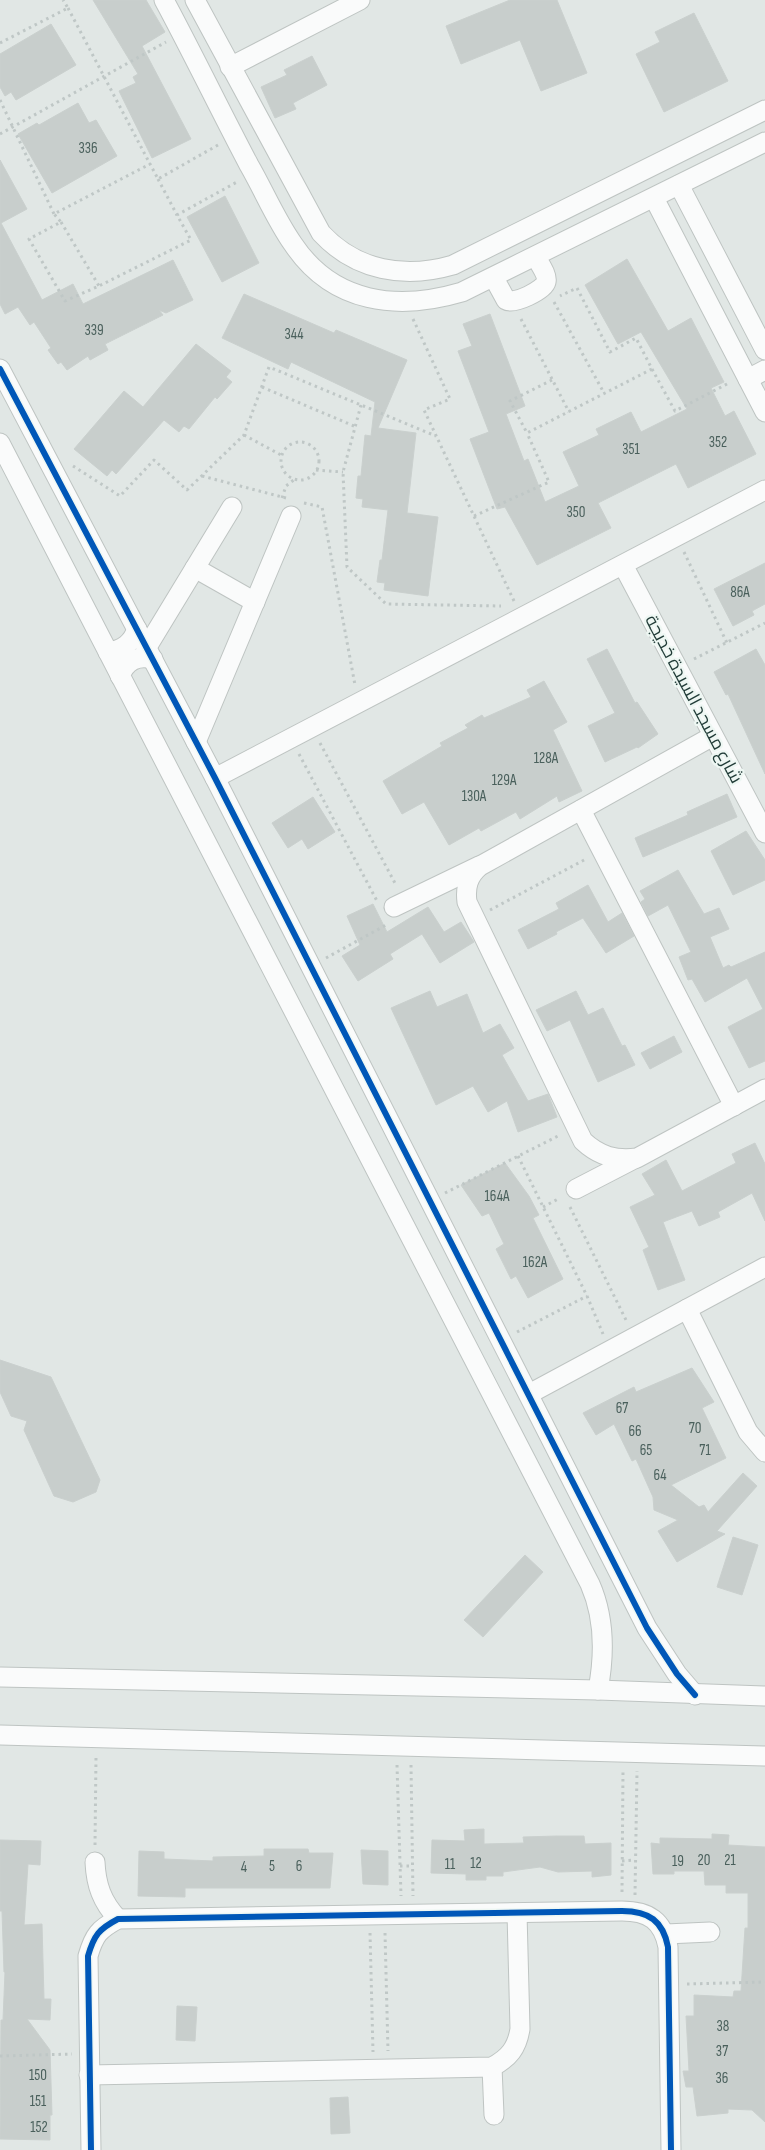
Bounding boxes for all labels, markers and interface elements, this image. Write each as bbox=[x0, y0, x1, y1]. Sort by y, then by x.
house number: 336 bbox=[78, 139, 98, 158]
house number: 339 bbox=[84, 321, 104, 340]
house number: 344 bbox=[285, 325, 303, 344]
house number: 352 bbox=[709, 433, 727, 452]
house number: 351 bbox=[622, 440, 641, 459]
house number: 350 bbox=[567, 503, 586, 522]
house number: 86A bbox=[730, 583, 750, 602]
street label: شارع مسجد السيدة خديجة bbox=[639, 612, 747, 787]
house number: 128A bbox=[534, 749, 559, 768]
house number: 129A bbox=[492, 771, 517, 790]
house number: 130A bbox=[462, 787, 487, 806]
house number: 164A bbox=[485, 1187, 510, 1206]
house number: 162A bbox=[523, 1253, 548, 1272]
house number: 67 bbox=[616, 1399, 628, 1418]
house number: 70 bbox=[689, 1419, 701, 1438]
house number: 66 bbox=[628, 1422, 642, 1441]
house number: 65 bbox=[640, 1441, 652, 1460]
house number: 71 bbox=[699, 1441, 711, 1460]
house number: 64 bbox=[653, 1466, 667, 1485]
house number: 20 bbox=[698, 1851, 710, 1870]
house number: 21 bbox=[724, 1851, 736, 1870]
house number: 19 bbox=[672, 1852, 684, 1871]
house number: 12 bbox=[470, 1854, 482, 1873]
house number: 11 bbox=[445, 1855, 456, 1874]
house number: 5 bbox=[269, 1857, 275, 1876]
house number: 6 bbox=[296, 1857, 302, 1876]
house number: 4 bbox=[241, 1858, 247, 1877]
house number: 38 bbox=[717, 2017, 729, 2036]
house number: 37 bbox=[716, 2042, 728, 2061]
house number: 150 bbox=[29, 2066, 47, 2085]
house number: 36 bbox=[716, 2069, 728, 2088]
house number: 151 bbox=[30, 2092, 47, 2111]
house number: 152 bbox=[30, 2118, 48, 2137]

